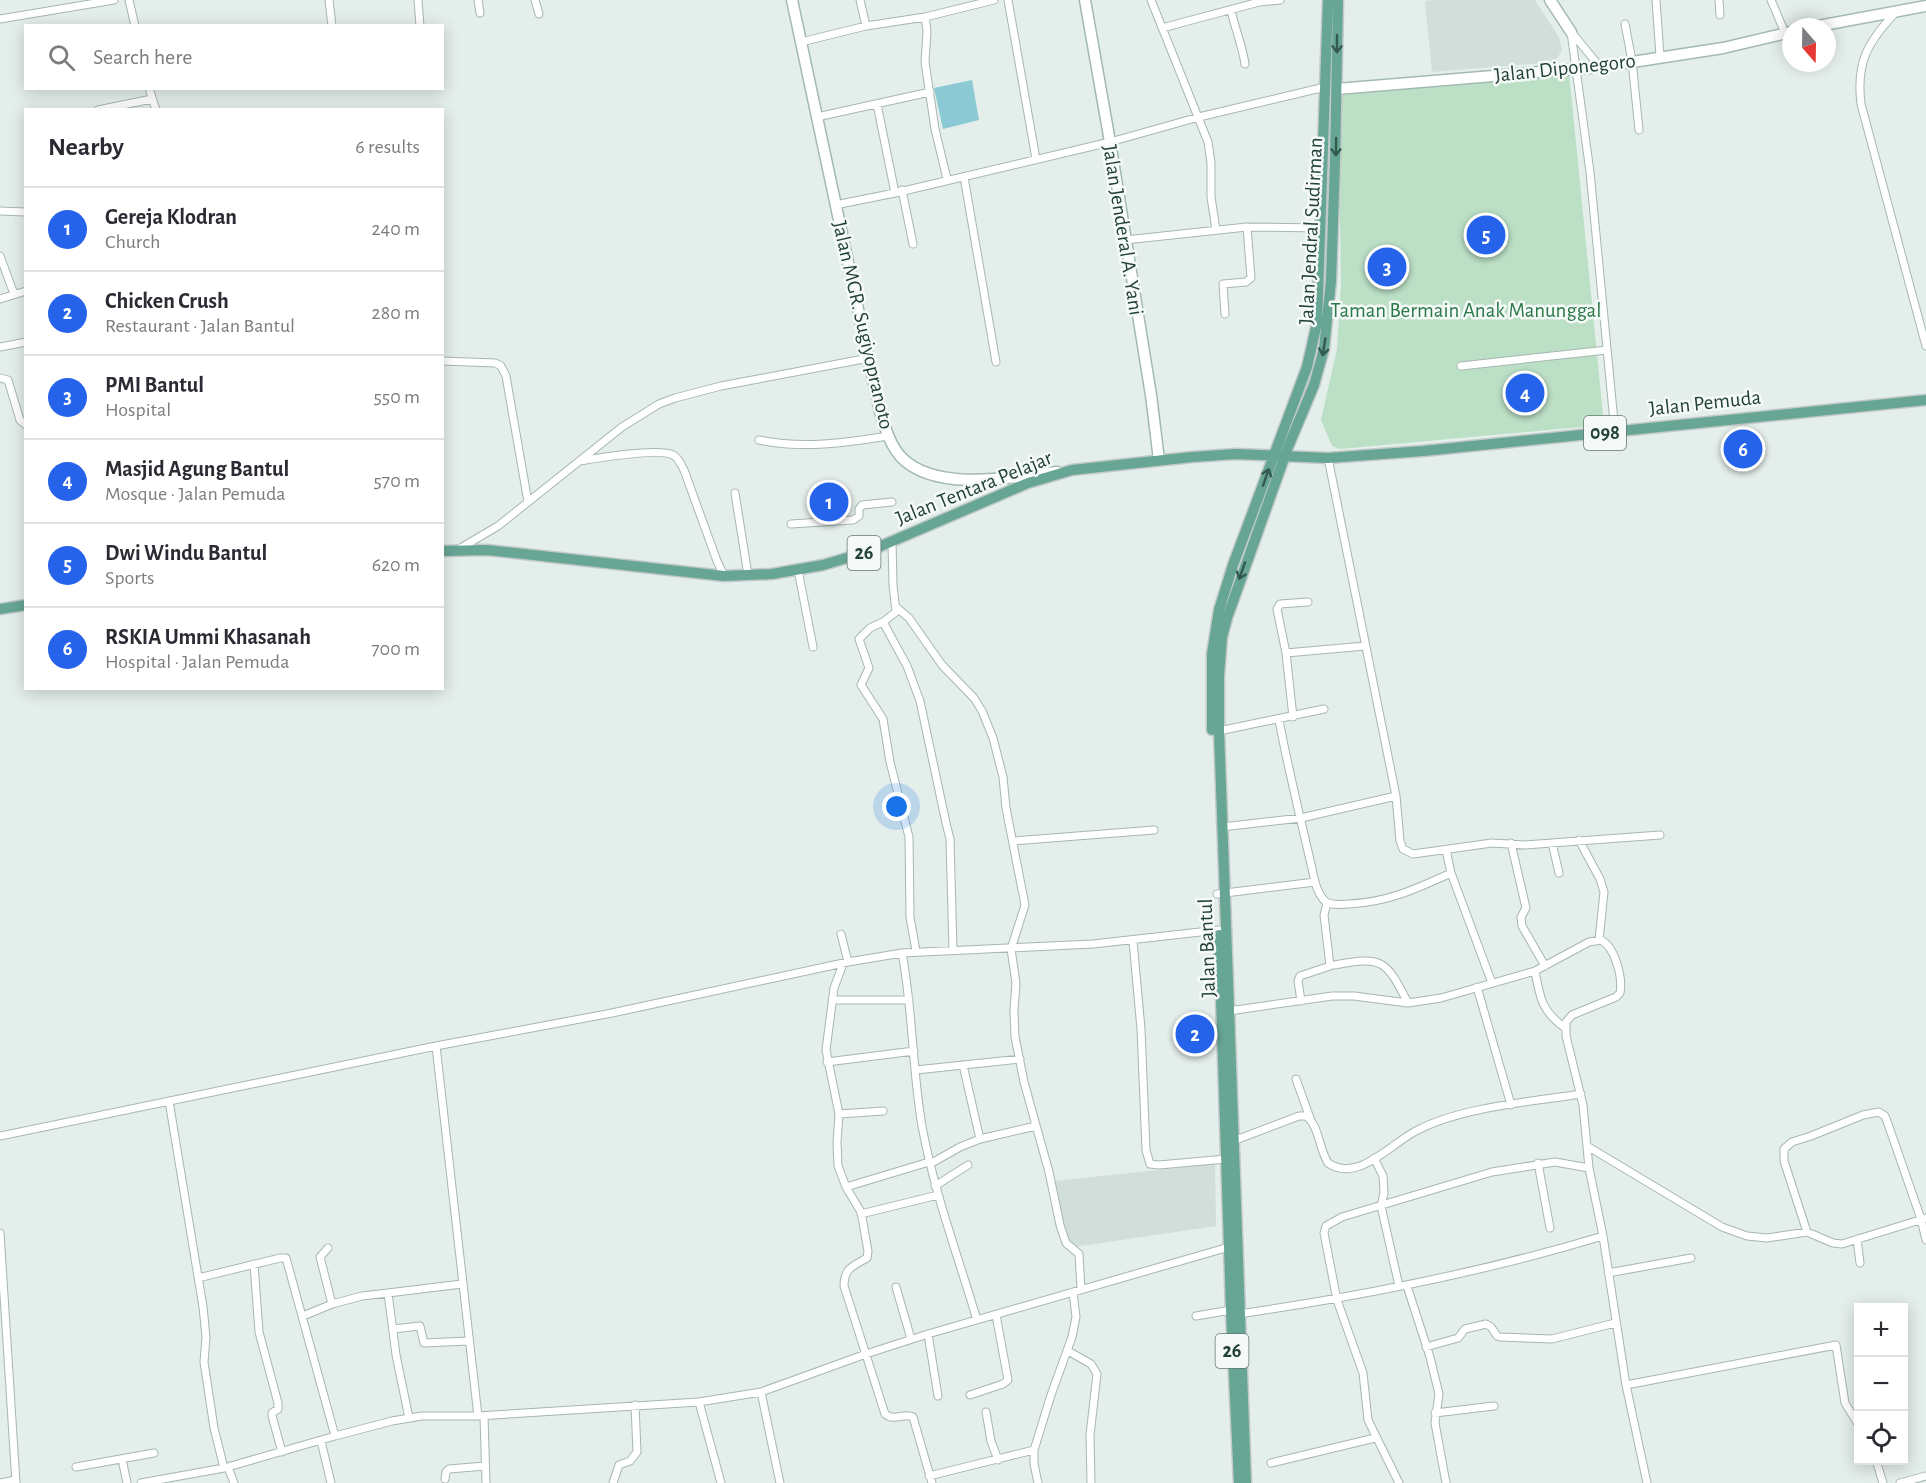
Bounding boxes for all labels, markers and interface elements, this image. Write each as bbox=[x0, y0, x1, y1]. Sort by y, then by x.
north arrow bbox=[1782, 18, 1836, 72]
search box bbox=[24, 24, 444, 90]
one-way arrow bbox=[1331, 34, 1343, 54]
icon: search bbox=[45, 41, 78, 74]
text: Search here bbox=[93, 46, 192, 68]
street label: Jalan Diponegoro bbox=[1493, 50, 1637, 86]
text: Nearby bbox=[48, 134, 124, 160]
text: 6 results bbox=[355, 137, 420, 157]
street label: Jalan Jendral Sudirman bbox=[1296, 137, 1326, 325]
one-way arrow bbox=[1330, 137, 1342, 157]
street label: Jalan Jenderal A. Yani bbox=[1099, 143, 1147, 317]
text: Gereja Klodran bbox=[105, 206, 237, 228]
pin: 5 bbox=[1466, 212, 1506, 258]
text: 1 bbox=[64, 219, 71, 239]
text: 240 m bbox=[371, 219, 420, 239]
street label: Jalan MGR. Sugiyopranoto bbox=[829, 219, 897, 431]
text: Church bbox=[105, 232, 160, 252]
pin: 3 bbox=[1368, 244, 1406, 290]
text: Chicken Crush bbox=[105, 290, 229, 312]
park label: Taman Bermain Anak Manunggal bbox=[1330, 300, 1602, 321]
text: 2 bbox=[63, 303, 72, 323]
text: 280 m bbox=[372, 303, 420, 323]
text: Restaurant · Jalan Bantul bbox=[105, 316, 295, 336]
one-way arrow bbox=[1318, 336, 1329, 356]
pin: 4 bbox=[1506, 370, 1544, 416]
text: PMI Bantul bbox=[105, 374, 204, 396]
text: 3 bbox=[63, 387, 72, 407]
text: 550 m bbox=[373, 387, 420, 407]
street label: Jalan Pemuda bbox=[1648, 387, 1762, 419]
text: Hospital bbox=[105, 400, 171, 420]
road number: 098 bbox=[1584, 416, 1626, 450]
pin: 6 bbox=[1724, 426, 1762, 472]
street label: Jalan Tentara Pelajar bbox=[893, 447, 1055, 529]
text: Masjid Agung Bantul bbox=[105, 458, 289, 480]
one-way arrow bbox=[1261, 468, 1272, 487]
text: 4 bbox=[62, 471, 73, 491]
text: 570 m bbox=[373, 471, 420, 491]
pin: 1 bbox=[810, 480, 848, 524]
text: Mosque · Jalan Pemuda bbox=[105, 484, 286, 504]
road number: 26 bbox=[848, 536, 880, 570]
text: Dwi Windu Bantul bbox=[105, 542, 267, 564]
text: 5 bbox=[63, 555, 72, 575]
text: 620 m bbox=[372, 555, 420, 575]
one-way arrow bbox=[1236, 561, 1247, 580]
text: Sports bbox=[105, 568, 154, 588]
text: RSKIA Ummi Khasanah bbox=[105, 626, 311, 648]
text: 6 bbox=[63, 639, 72, 659]
text: 700 m bbox=[371, 639, 420, 659]
text: Hospital · Jalan Pemuda bbox=[105, 652, 289, 672]
your location bbox=[882, 792, 911, 821]
street label: Jalan Bantul bbox=[1195, 898, 1219, 998]
pin: 2 bbox=[1176, 1012, 1214, 1056]
map controls bbox=[1854, 1303, 1908, 1465]
button: + bbox=[1854, 1303, 1908, 1357]
road number: 26 bbox=[1216, 1334, 1248, 1368]
button: − bbox=[1854, 1357, 1908, 1411]
button: locate bbox=[1854, 1411, 1908, 1465]

